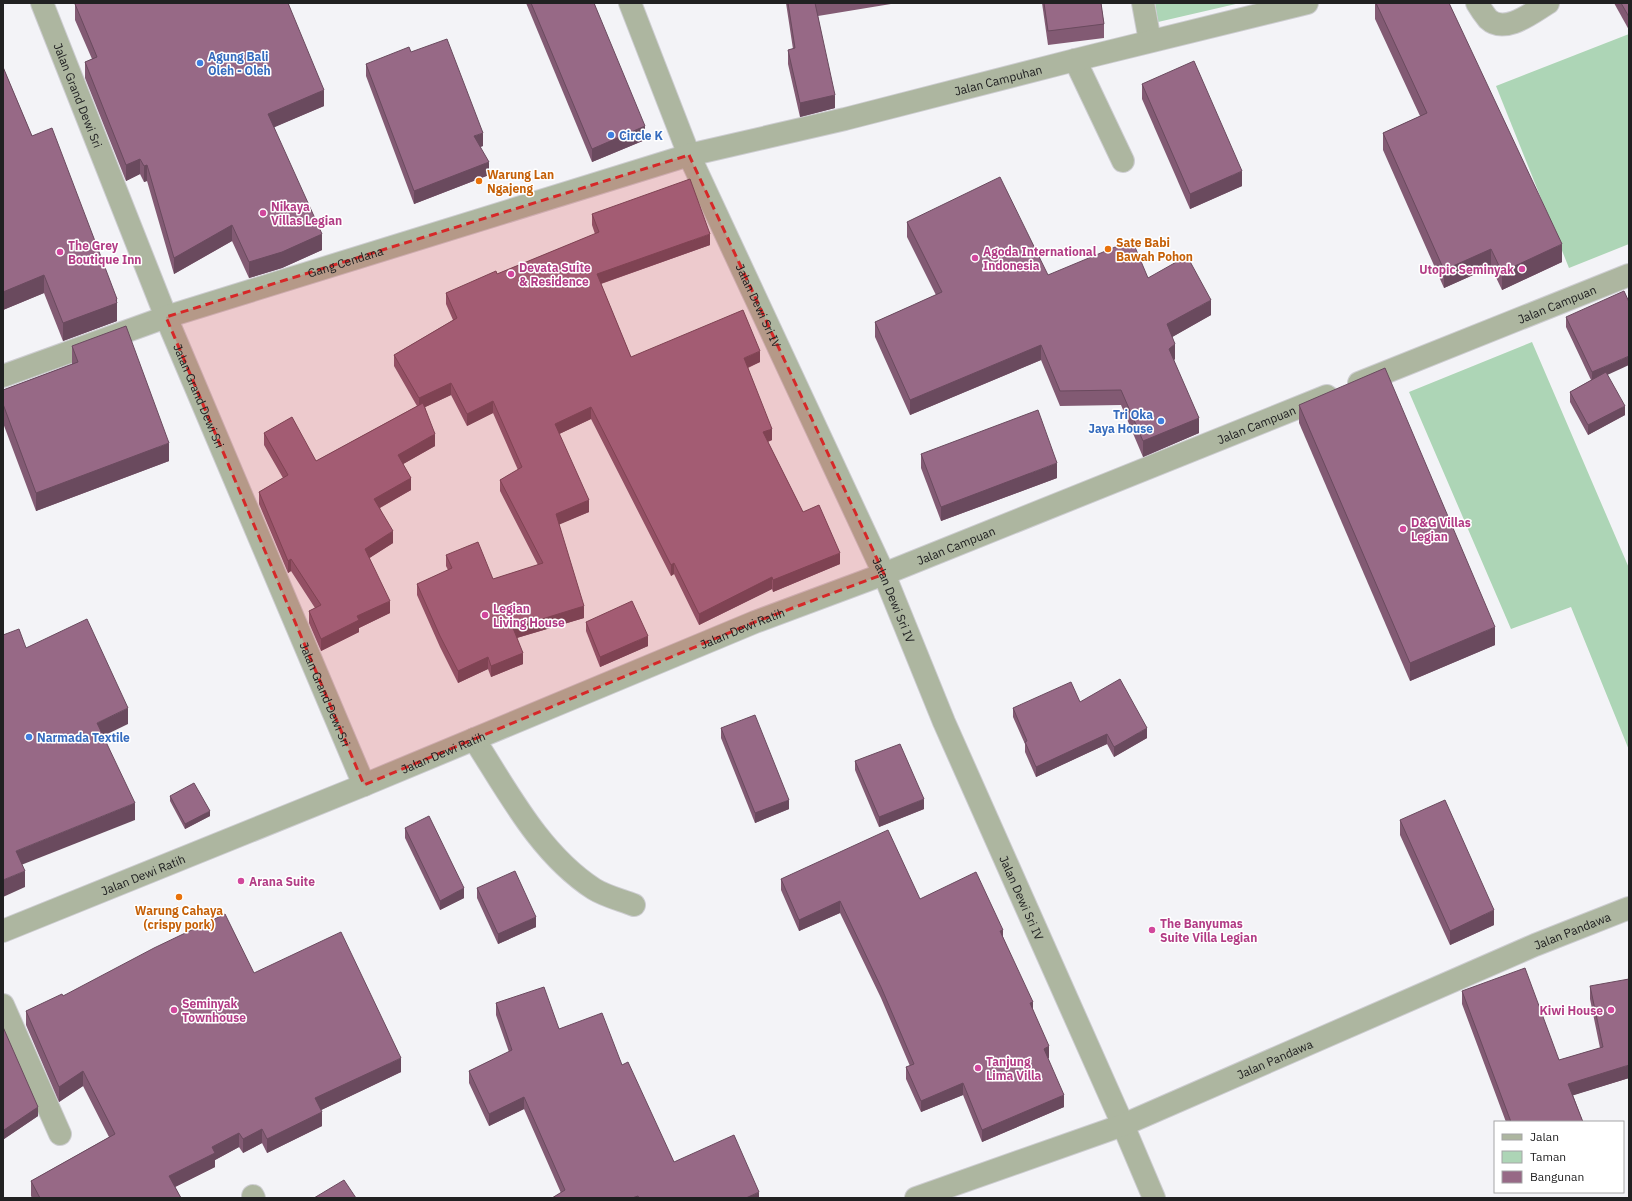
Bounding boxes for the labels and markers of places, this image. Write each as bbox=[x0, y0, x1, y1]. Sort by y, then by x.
place label: Agung Bali Oleh - Oleh bbox=[208, 49, 271, 78]
marker: Agung Bali Oleh - Oleh bbox=[195, 58, 205, 68]
place label: Circle K bbox=[619, 128, 663, 143]
marker: Circle K bbox=[606, 130, 616, 140]
place label: Warung Lan Ngajeng bbox=[487, 167, 554, 196]
marker: Warung Lan Ngajeng bbox=[474, 176, 484, 186]
place label: Nikaya Villas Legian bbox=[271, 199, 342, 228]
marker: Nikaya Villas Legian bbox=[258, 208, 268, 218]
place label: Sate Babi Bawah Pohon bbox=[1116, 235, 1193, 264]
place label: The Grey Boutique Inn bbox=[68, 238, 141, 267]
place label: Agoda International Indonesia bbox=[983, 244, 1097, 273]
marker: Sate Babi Bawah Pohon bbox=[1103, 244, 1113, 254]
marker: The Grey Boutique Inn bbox=[55, 247, 65, 257]
marker: Agoda International Indonesia bbox=[970, 253, 980, 263]
place label: Devata Suite & Residence bbox=[519, 260, 591, 289]
place label: Utopic Seminyak bbox=[1419, 262, 1514, 277]
marker: Utopic Seminyak bbox=[1517, 264, 1527, 274]
marker: Devata Suite & Residence bbox=[506, 269, 516, 279]
place label: Tri Oka Jaya House bbox=[1088, 407, 1153, 436]
marker: Tri Oka Jaya House bbox=[1156, 416, 1166, 426]
place label: D&G Villas Legian bbox=[1411, 515, 1471, 544]
marker: D&G Villas Legian bbox=[1398, 524, 1408, 534]
place label: Legian Living House bbox=[493, 601, 565, 630]
marker: Legian Living House bbox=[480, 610, 490, 620]
place label: Narmada Textile bbox=[37, 730, 130, 745]
marker: Narmada Textile bbox=[24, 732, 34, 742]
place label: Arana Suite bbox=[249, 874, 315, 889]
marker: Arana Suite bbox=[236, 876, 246, 886]
marker: Warung Cahaya (crispy pork) bbox=[174, 892, 184, 902]
place label: Warung Cahaya (crispy pork) bbox=[135, 903, 223, 932]
place label: The Banyumas Suite Villa Legian bbox=[1160, 916, 1257, 945]
marker: The Banyumas Suite Villa Legian bbox=[1147, 925, 1157, 935]
place label: Seminyak Townhouse bbox=[182, 996, 246, 1025]
place label: Kiwi House bbox=[1539, 1003, 1603, 1018]
marker: Seminyak Townhouse bbox=[169, 1005, 179, 1015]
marker: Kiwi House bbox=[1606, 1005, 1616, 1015]
place label: Tanjung Lima Villa bbox=[986, 1054, 1042, 1083]
marker: Tanjung Lima Villa bbox=[973, 1063, 983, 1073]

